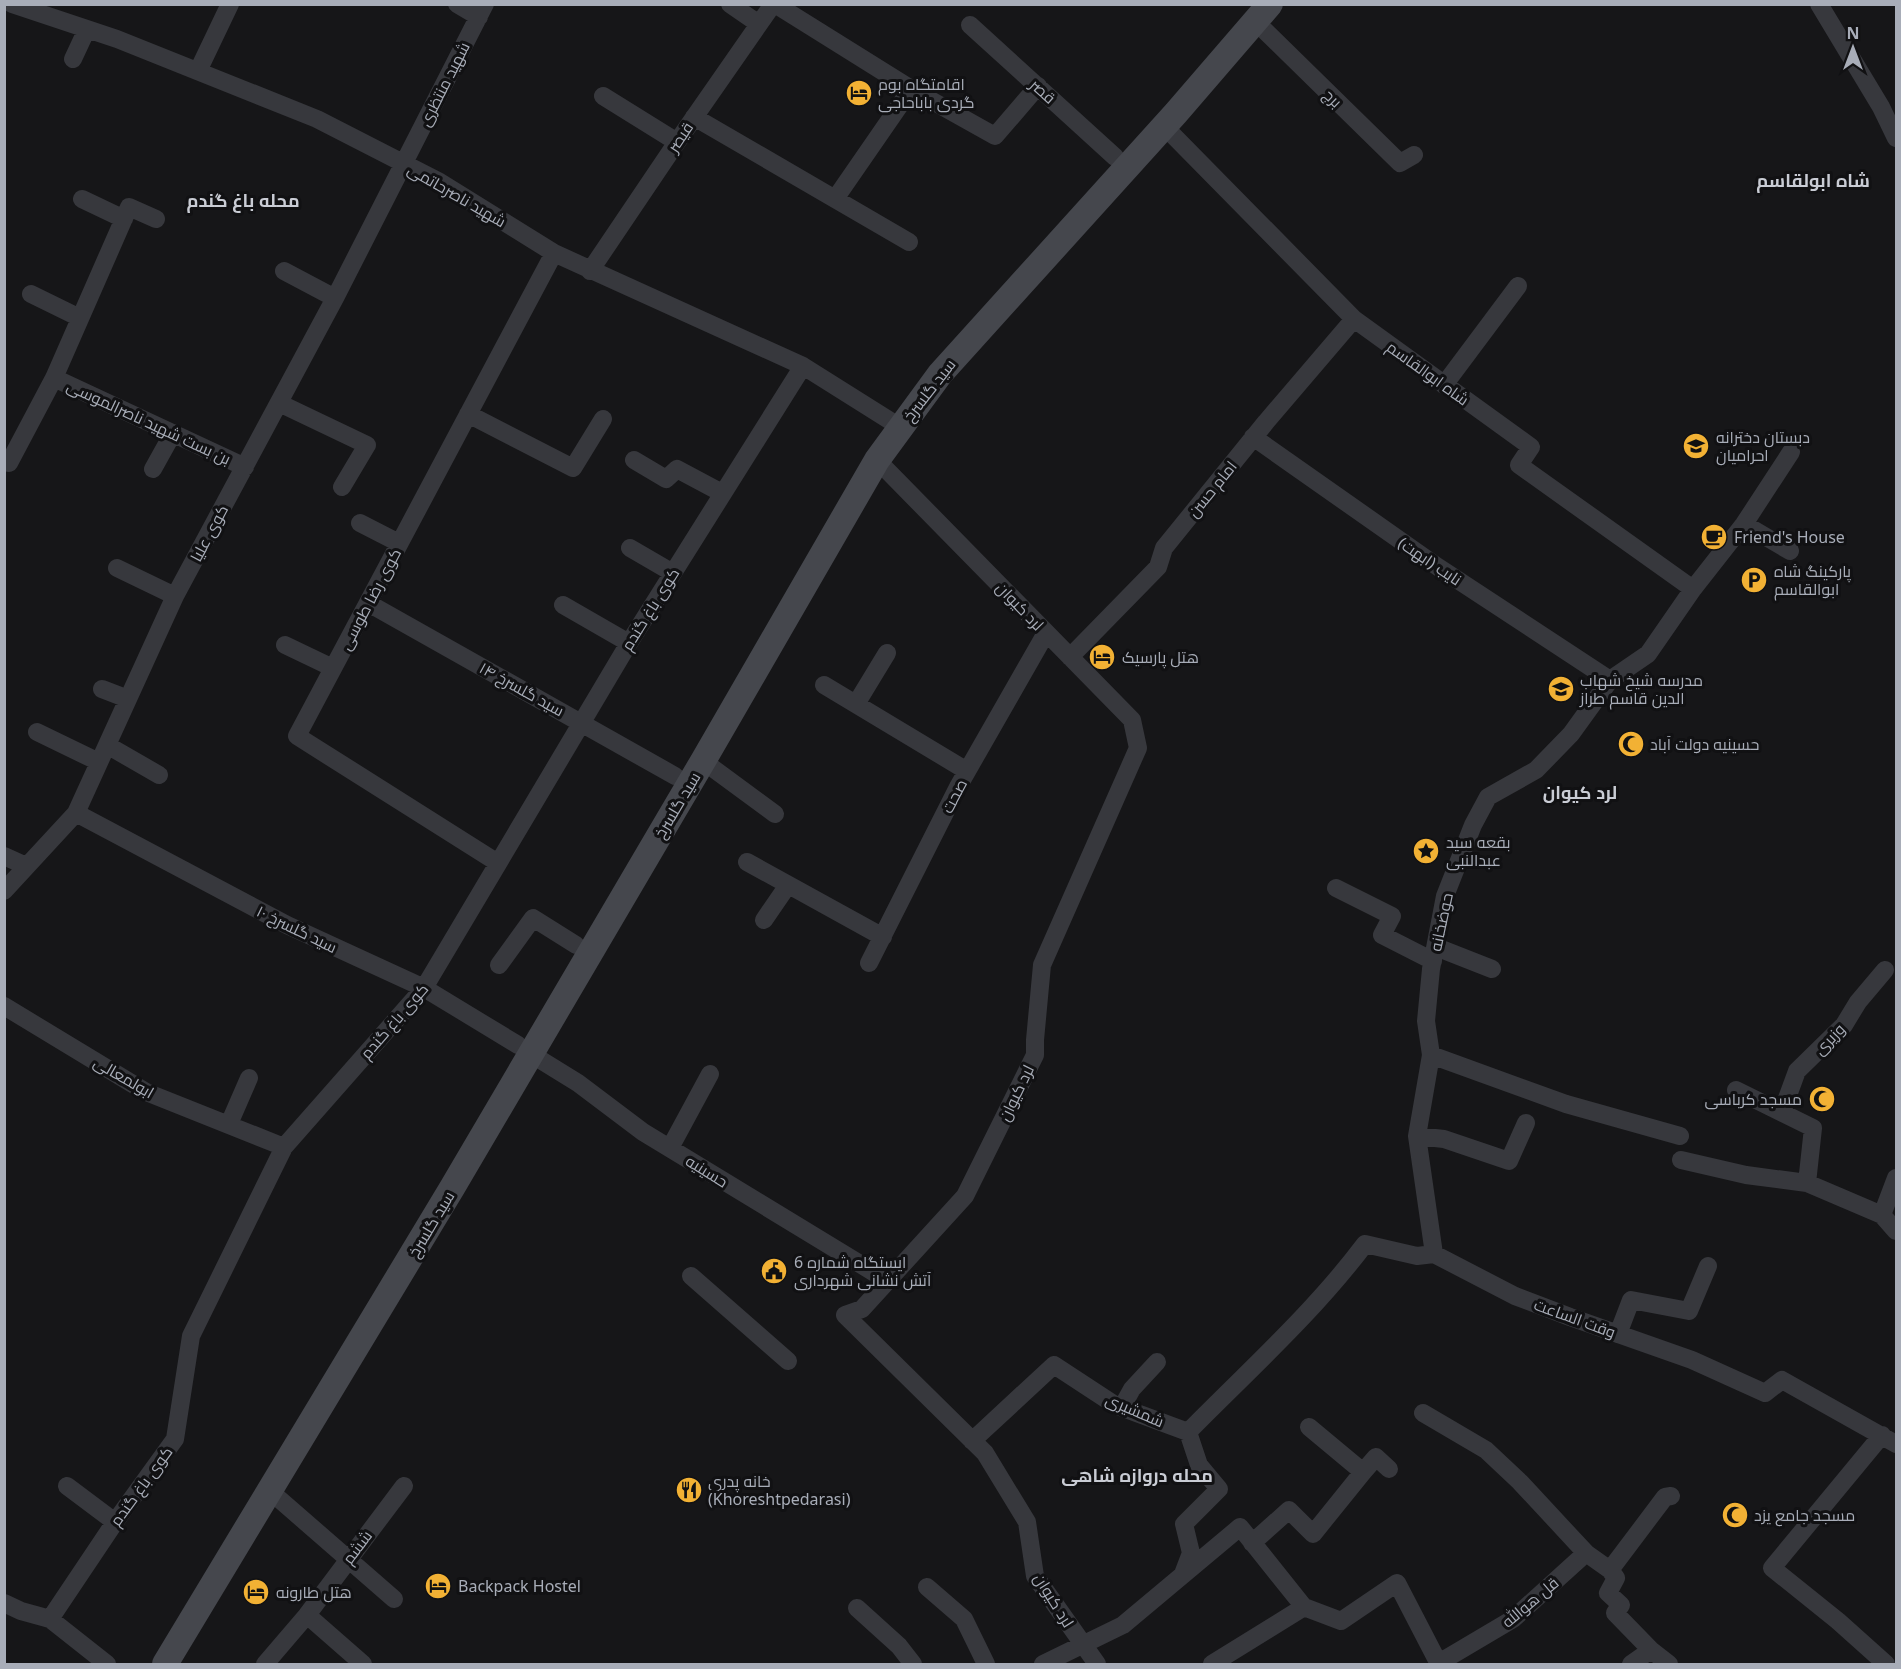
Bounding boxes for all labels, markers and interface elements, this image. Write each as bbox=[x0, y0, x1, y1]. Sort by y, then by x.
north arrow bbox=[1823, 18, 1883, 78]
text: N bbox=[1846, 22, 1860, 44]
street label: شهید منتظری bbox=[413, 38, 475, 130]
place label: اقامتگاه بوم گردی باباحاجی bbox=[878, 73, 974, 113]
street label: قصر bbox=[1025, 73, 1061, 108]
hotel icon: اقامتگاه بوم گردی باباحاجی bbox=[844, 78, 874, 108]
street label: برج bbox=[1318, 84, 1347, 113]
street label: قیصر bbox=[661, 117, 698, 157]
street label: شهید ناصرحاتمی bbox=[404, 158, 510, 232]
district label: شاه ابولقاسم bbox=[1756, 168, 1870, 193]
district label: محله باغ گندم bbox=[186, 188, 300, 213]
street label: شاه ابوالقاسم bbox=[1382, 336, 1474, 411]
street label: سید گلسرخ bbox=[898, 354, 961, 427]
street label: بن بست شهید ناصرالموسی bbox=[63, 374, 235, 470]
place label: دبستان دخترانه احرامیان bbox=[1716, 426, 1810, 466]
school or university icon: دبستان دخترانه احرامیان bbox=[1681, 431, 1711, 461]
street label: امام حسن bbox=[1182, 456, 1242, 523]
street label: کوی علیا bbox=[185, 501, 233, 565]
cafe icon: Friend's House bbox=[1699, 522, 1729, 552]
place label: Friend's House bbox=[1734, 526, 1845, 548]
street label: نایب (ابهت) bbox=[1394, 532, 1466, 590]
street label: کوی رضا طوسی bbox=[334, 544, 406, 654]
place label: پارکینگ شاه ابوالقاسم bbox=[1774, 560, 1852, 601]
street label: کوی باغ گندم bbox=[616, 563, 685, 655]
parking icon: پارکینگ شاه ابوالقاسم bbox=[1739, 565, 1769, 595]
street label: لرد کیوان bbox=[991, 577, 1049, 635]
hotel icon: هتل پارسیک bbox=[1087, 642, 1117, 672]
place label: هتل پارسیک bbox=[1122, 646, 1199, 669]
street label: سید گلسرخ ۱۴ bbox=[475, 657, 568, 722]
place label: مدرسه شیخ شهاب الدین قاسم طراز bbox=[1579, 669, 1703, 710]
school or university icon: مدرسه شیخ شهاب الدین قاسم طراز bbox=[1546, 674, 1576, 704]
mosque icon: حسینیه دولت آباد bbox=[1616, 729, 1646, 759]
place label: حسینیه دولت آباد bbox=[1650, 733, 1759, 755]
street label: سید گلسرخ bbox=[649, 768, 706, 843]
street label: صحت bbox=[936, 775, 972, 817]
district label: لرد کیوان bbox=[1543, 780, 1617, 804]
place label: بقعه سید عبدالنبی bbox=[1446, 831, 1511, 871]
place icon: بقعه سید عبدالنبی bbox=[1411, 836, 1441, 866]
street label: حوضخانه bbox=[1424, 891, 1458, 953]
street label: سید گلسرخ ۱۰ bbox=[253, 900, 341, 959]
street label: کوی باغ گندم bbox=[355, 978, 434, 1064]
street label: وزیری bbox=[1808, 1018, 1850, 1060]
street label: ابولمعالی bbox=[90, 1051, 158, 1103]
street label: لرد کیوان bbox=[993, 1061, 1039, 1125]
mosque icon: مسجد کرباسی bbox=[1807, 1084, 1837, 1114]
place label: مسجد کرباسی bbox=[1704, 1088, 1802, 1110]
street label: حسینیه bbox=[682, 1149, 732, 1193]
street label: سید گلسرخ bbox=[403, 1187, 460, 1262]
place label: ایستگاه شماره 6 آتش نشانی شهرداری bbox=[794, 1251, 932, 1291]
public building icon: ایستگاه شماره 6 آتش نشانی شهرداری bbox=[759, 1256, 789, 1286]
street label: وقت الساعت bbox=[1531, 1293, 1619, 1343]
street label: شمشیری bbox=[1102, 1388, 1168, 1432]
street label: کوی باغ گندم bbox=[105, 1442, 178, 1531]
district label: محله دروازه شاهی bbox=[1061, 1463, 1213, 1487]
place label: خانه پدری (Khoreshtpedarasi) bbox=[708, 1470, 851, 1510]
restaurant icon: خانه پدری (Khoreshtpedarasi) bbox=[674, 1475, 704, 1505]
mosque icon: مسجد جامع یزد bbox=[1720, 1500, 1750, 1530]
place label: مسجد جامع یزد bbox=[1754, 1504, 1855, 1527]
street label: ششم bbox=[337, 1525, 378, 1569]
street label: لرد کیوان bbox=[1029, 1569, 1079, 1631]
hotel icon: Backpack Hostel bbox=[423, 1571, 453, 1601]
street label: قل هوالله bbox=[1497, 1572, 1563, 1632]
place label: Backpack Hostel bbox=[458, 1575, 581, 1597]
hotel icon: هتل طارونه bbox=[241, 1577, 271, 1607]
place label: هتل طارونه bbox=[276, 1581, 352, 1603]

